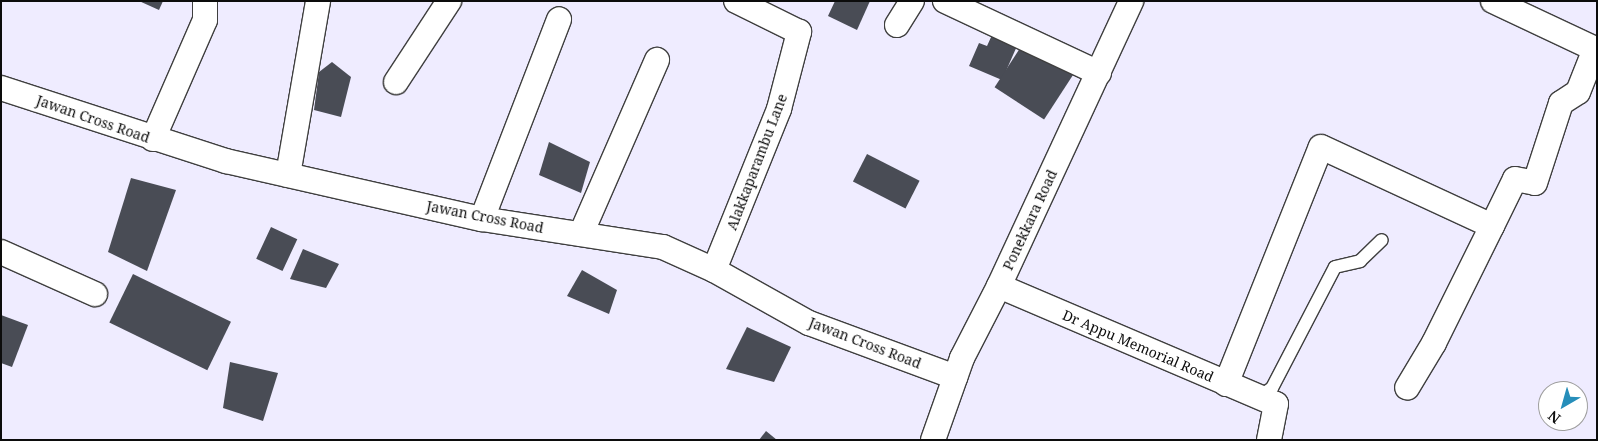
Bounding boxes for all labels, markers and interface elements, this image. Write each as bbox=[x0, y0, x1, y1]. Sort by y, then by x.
street label: Jawan Cross Road bbox=[34, 92, 152, 146]
street label: Alakkaparambu Lane bbox=[723, 92, 791, 232]
street label: Ponekkara Road bbox=[999, 167, 1061, 273]
street label: Jawan Cross Road bbox=[425, 197, 545, 237]
street label: Dr Appu Memorial Road bbox=[1060, 306, 1216, 386]
street label: Jawan Cross Road bbox=[807, 314, 923, 372]
north arrow bbox=[1538, 381, 1588, 431]
text: N bbox=[1544, 407, 1564, 428]

